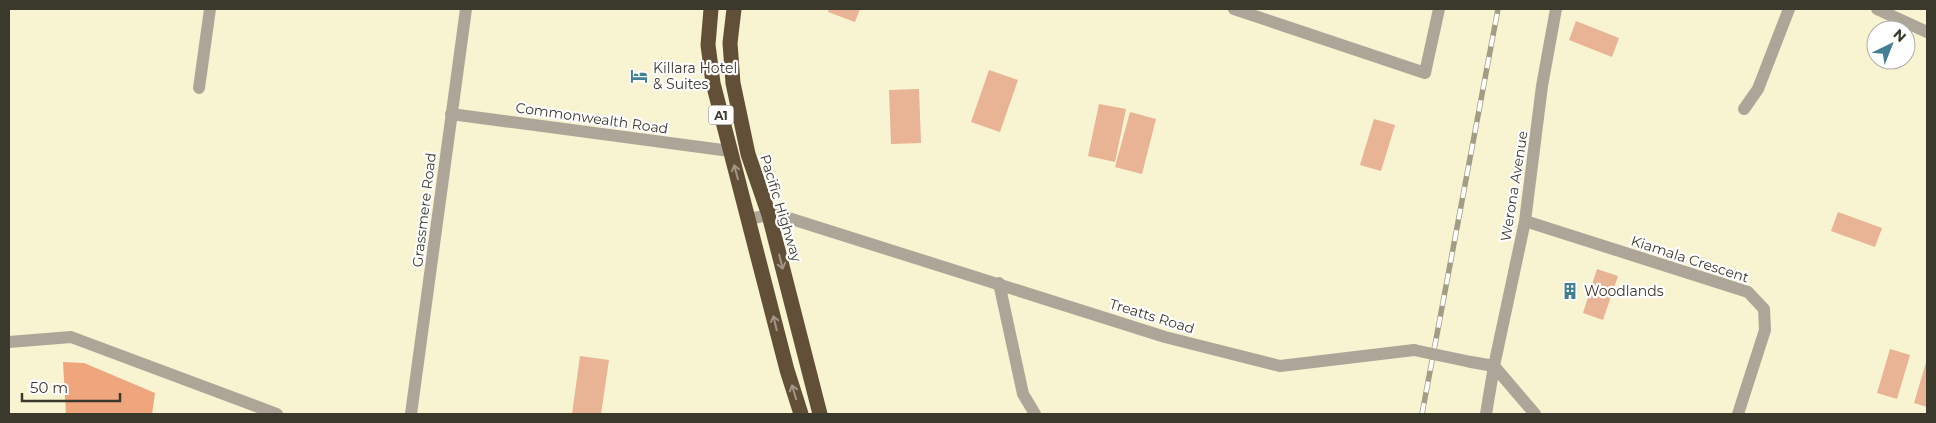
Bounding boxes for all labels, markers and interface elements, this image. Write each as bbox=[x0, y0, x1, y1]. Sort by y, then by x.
north arrow bbox=[1866, 20, 1916, 70]
text: N bbox=[1890, 25, 1910, 46]
place label: Killara Hotel & Suites bbox=[653, 59, 737, 93]
hotel icon: Killara Hotel & Suites bbox=[629, 66, 649, 86]
street label: Commonwealth Road bbox=[515, 98, 669, 138]
road number: A1 bbox=[708, 106, 734, 124]
street label: Werona Avenue bbox=[1496, 129, 1532, 243]
street label: Grassmere Road bbox=[408, 152, 440, 268]
street label: Pacific Highway bbox=[756, 152, 806, 264]
one-way arrow bbox=[730, 164, 740, 180]
street label: Kiamala Crescent bbox=[1629, 231, 1751, 287]
one-way arrow bbox=[777, 254, 786, 270]
building icon: Woodlands bbox=[1560, 281, 1580, 301]
place label: Woodlands bbox=[1584, 282, 1664, 300]
street label: Treatts Road bbox=[1107, 295, 1197, 337]
one-way arrow bbox=[770, 316, 779, 332]
scale bar bbox=[22, 370, 120, 402]
text: 50 m bbox=[30, 378, 68, 397]
one-way arrow bbox=[789, 385, 799, 401]

